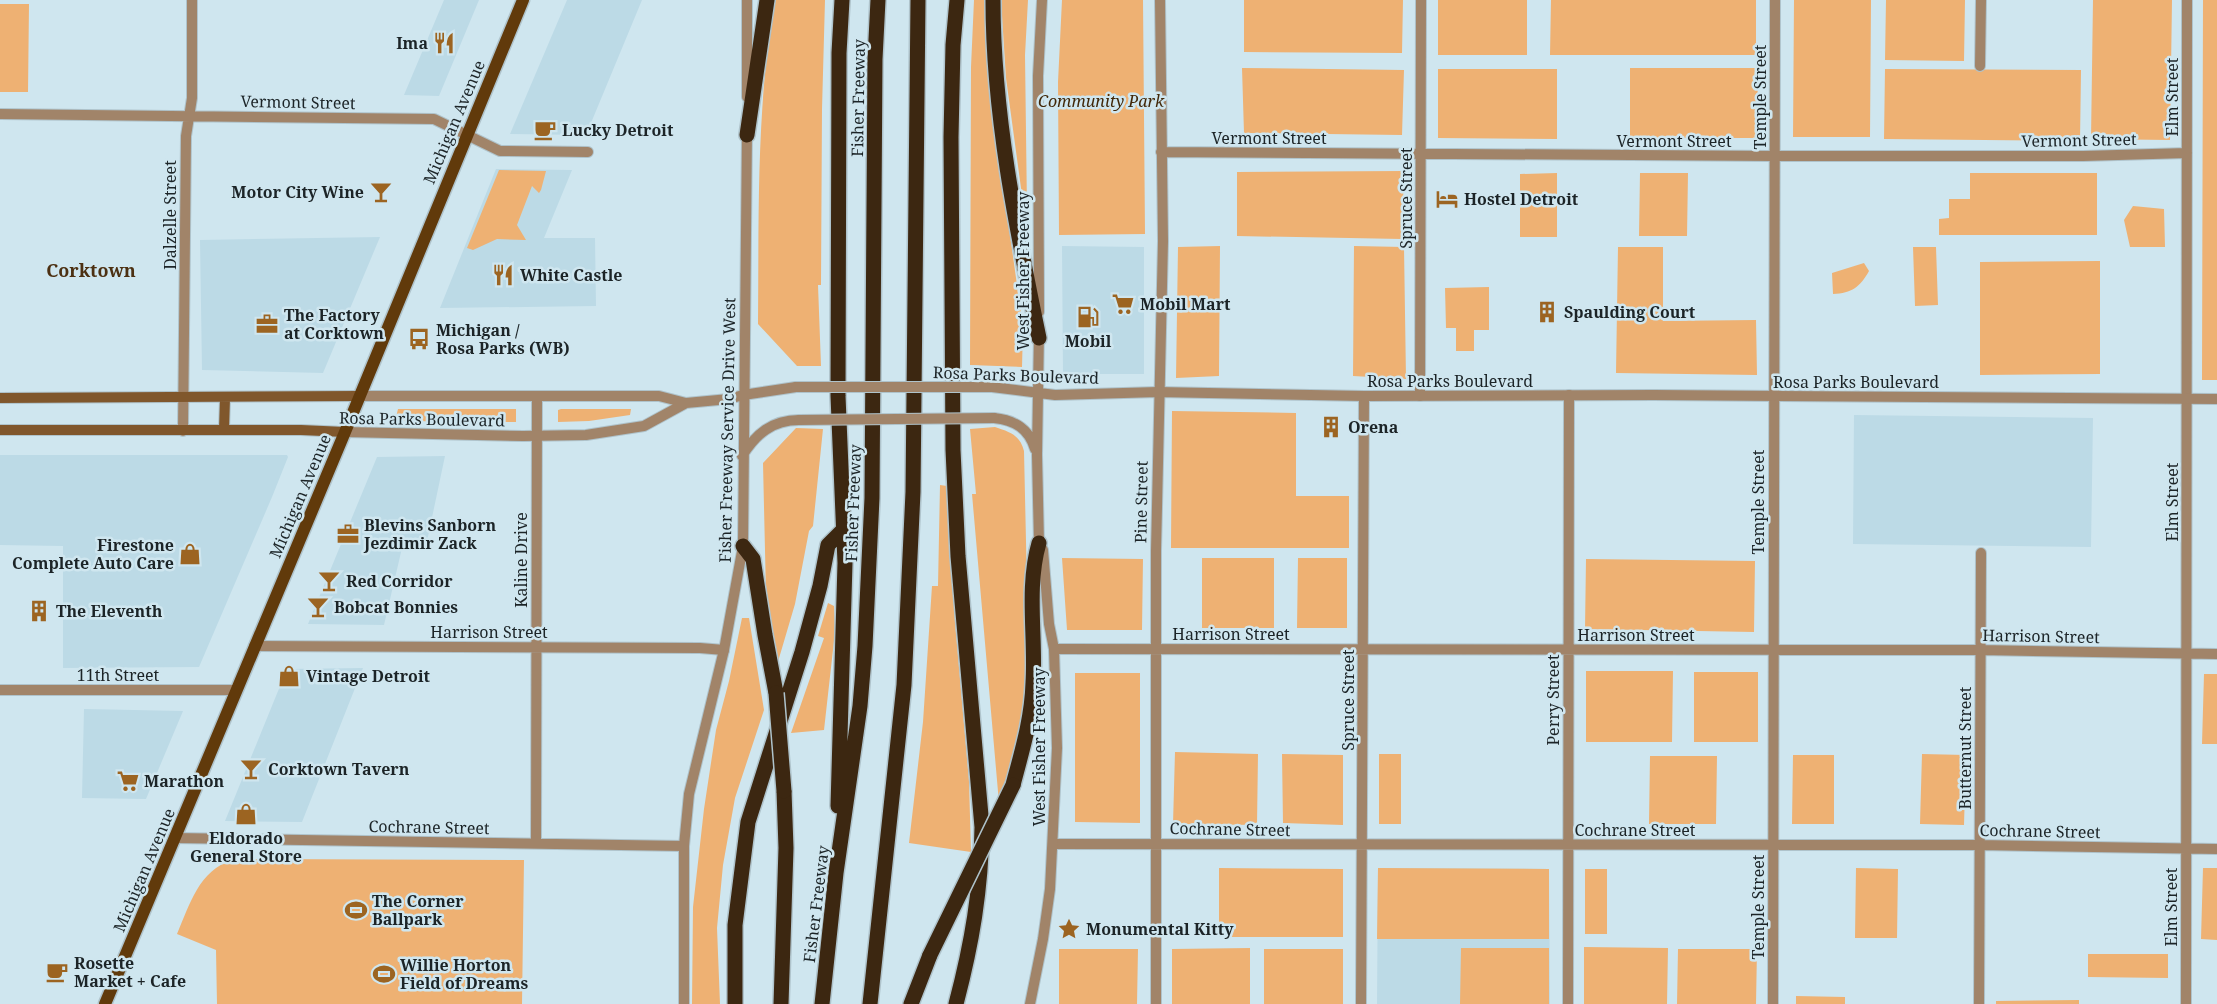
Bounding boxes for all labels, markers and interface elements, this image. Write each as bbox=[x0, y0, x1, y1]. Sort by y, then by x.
restaurant icon: Ima bbox=[431, 30, 457, 56]
place label: Ima bbox=[396, 32, 428, 54]
street label: Fisher Freeway bbox=[846, 38, 870, 157]
street label: Temple Street bbox=[1749, 44, 1771, 149]
street label: Michigan Avenue bbox=[418, 57, 490, 187]
street label: Elm Street bbox=[2161, 57, 2183, 136]
street label: Vermont Street bbox=[240, 90, 356, 114]
park label: Community Park bbox=[1038, 90, 1165, 112]
cafe icon: Lucky Detroit bbox=[532, 117, 558, 143]
place label: Lucky Detroit bbox=[562, 119, 674, 141]
street label: Vermont Street bbox=[1211, 127, 1327, 149]
street label: Vermont Street bbox=[2021, 128, 2137, 152]
street label: Vermont Street bbox=[1616, 130, 1732, 152]
street label: Spruce Street bbox=[1395, 147, 1417, 249]
street label: Dalzelle Street bbox=[159, 160, 181, 270]
bar icon: Motor City Wine bbox=[368, 179, 394, 205]
place label: Motor City Wine bbox=[231, 181, 364, 203]
hotel icon: Hostel Detroit bbox=[1434, 186, 1460, 212]
place label: Hostel Detroit bbox=[1464, 188, 1579, 210]
street label: West Fisher Freeway bbox=[1012, 190, 1034, 351]
district label: Corktown bbox=[46, 258, 136, 282]
restaurant icon: White Castle bbox=[490, 262, 516, 288]
place label: White Castle bbox=[520, 264, 622, 286]
supermarket icon: Mobil Mart bbox=[1110, 291, 1136, 317]
place label: Mobil Mart bbox=[1140, 293, 1231, 315]
street label: Fisher Freeway Service Drive West bbox=[714, 297, 740, 563]
building icon: Spaulding Court bbox=[1534, 299, 1560, 325]
place label: Spaulding Court bbox=[1564, 301, 1696, 323]
place label: The Factory at Corktown bbox=[284, 304, 384, 344]
fuel station icon: Mobil bbox=[1075, 304, 1101, 330]
office icon: The Factory at Corktown bbox=[254, 311, 280, 337]
place label: Michigan / Rosa Parks (WB) bbox=[436, 319, 570, 359]
bus stop icon: Michigan / Rosa Parks (WB) bbox=[406, 326, 432, 352]
place label: Mobil bbox=[1065, 330, 1112, 352]
street label: Rosa Parks Boulevard bbox=[933, 361, 1100, 389]
street label: Rosa Parks Boulevard bbox=[1367, 370, 1533, 392]
street label: Rosa Parks Boulevard bbox=[1773, 371, 1939, 393]
street label: Rosa Parks Boulevard bbox=[339, 407, 505, 431]
building icon: Orena bbox=[1318, 414, 1344, 440]
place label: Orena bbox=[1348, 416, 1399, 438]
street label: Michigan Avenue bbox=[264, 431, 336, 561]
street label: Fisher Freeway bbox=[840, 443, 866, 562]
street label: Temple Street bbox=[1747, 449, 1769, 554]
street label: Pine Street bbox=[1129, 460, 1153, 543]
street label: Elm Street bbox=[2161, 462, 2183, 541]
street label: Kaline Drive bbox=[510, 512, 532, 608]
place label: Blevins Sanborn Jezdimir Zack bbox=[363, 514, 497, 554]
office icon: Blevins Sanborn Jezdimir Zack bbox=[335, 521, 361, 547]
place label: Firestone Complete Auto Care bbox=[12, 534, 174, 574]
shop icon: Firestone Complete Auto Care bbox=[177, 541, 203, 567]
bar icon: Red Corridor bbox=[316, 568, 342, 594]
place label: Red Corridor bbox=[346, 570, 453, 592]
bar icon: Bobcat Bonnies bbox=[305, 594, 331, 620]
place label: Bobcat Bonnies bbox=[334, 596, 458, 618]
building icon: The Eleventh bbox=[26, 598, 52, 624]
place label: The Eleventh bbox=[56, 600, 163, 622]
street label: Harrison Street bbox=[430, 621, 548, 643]
street label: Harrison Street bbox=[1172, 623, 1290, 645]
street label: Harrison Street bbox=[1577, 624, 1695, 646]
street label: Harrison Street bbox=[1982, 624, 2100, 648]
street label: Spruce Street bbox=[1337, 649, 1359, 751]
street label: Perry Street bbox=[1542, 654, 1564, 746]
shop icon: Vintage Detroit bbox=[276, 663, 302, 689]
street label: 11th Street bbox=[77, 664, 160, 686]
place label: Vintage Detroit bbox=[306, 665, 431, 687]
street label: West Fisher Freeway bbox=[1028, 666, 1050, 827]
street label: Butternut Street bbox=[1954, 686, 1976, 809]
bar icon: Corktown Tavern bbox=[238, 756, 264, 782]
place label: Corktown Tavern bbox=[268, 758, 410, 780]
supermarket icon: Marathon bbox=[115, 768, 141, 794]
place label: Marathon bbox=[144, 770, 224, 792]
shop icon: Eldorado General Store bbox=[233, 801, 259, 827]
street label: Michigan Avenue bbox=[108, 805, 180, 935]
street label: Cochrane Street bbox=[368, 815, 490, 839]
street label: Cochrane Street bbox=[1169, 817, 1291, 841]
street label: Cochrane Street bbox=[1575, 819, 1696, 841]
street label: Cochrane Street bbox=[1979, 819, 2101, 843]
place label: Eldorado General Store bbox=[190, 827, 302, 867]
street label: Fisher Freeway bbox=[798, 843, 834, 964]
street label: Temple Street bbox=[1747, 854, 1769, 959]
street label: Elm Street bbox=[2160, 867, 2182, 946]
place label: The Corner Ballpark bbox=[372, 890, 464, 930]
sports icon: The Corner Ballpark bbox=[343, 897, 369, 923]
place icon: Monumental Kitty bbox=[1056, 916, 1082, 942]
place label: Monumental Kitty bbox=[1086, 918, 1234, 940]
place label: Rosette Market + Cafe bbox=[74, 952, 186, 992]
place label: Willie Horton Field of Dreams bbox=[400, 954, 529, 994]
cafe icon: Rosette Market + Cafe bbox=[44, 959, 70, 985]
sports icon: Willie Horton Field of Dreams bbox=[371, 961, 397, 987]

